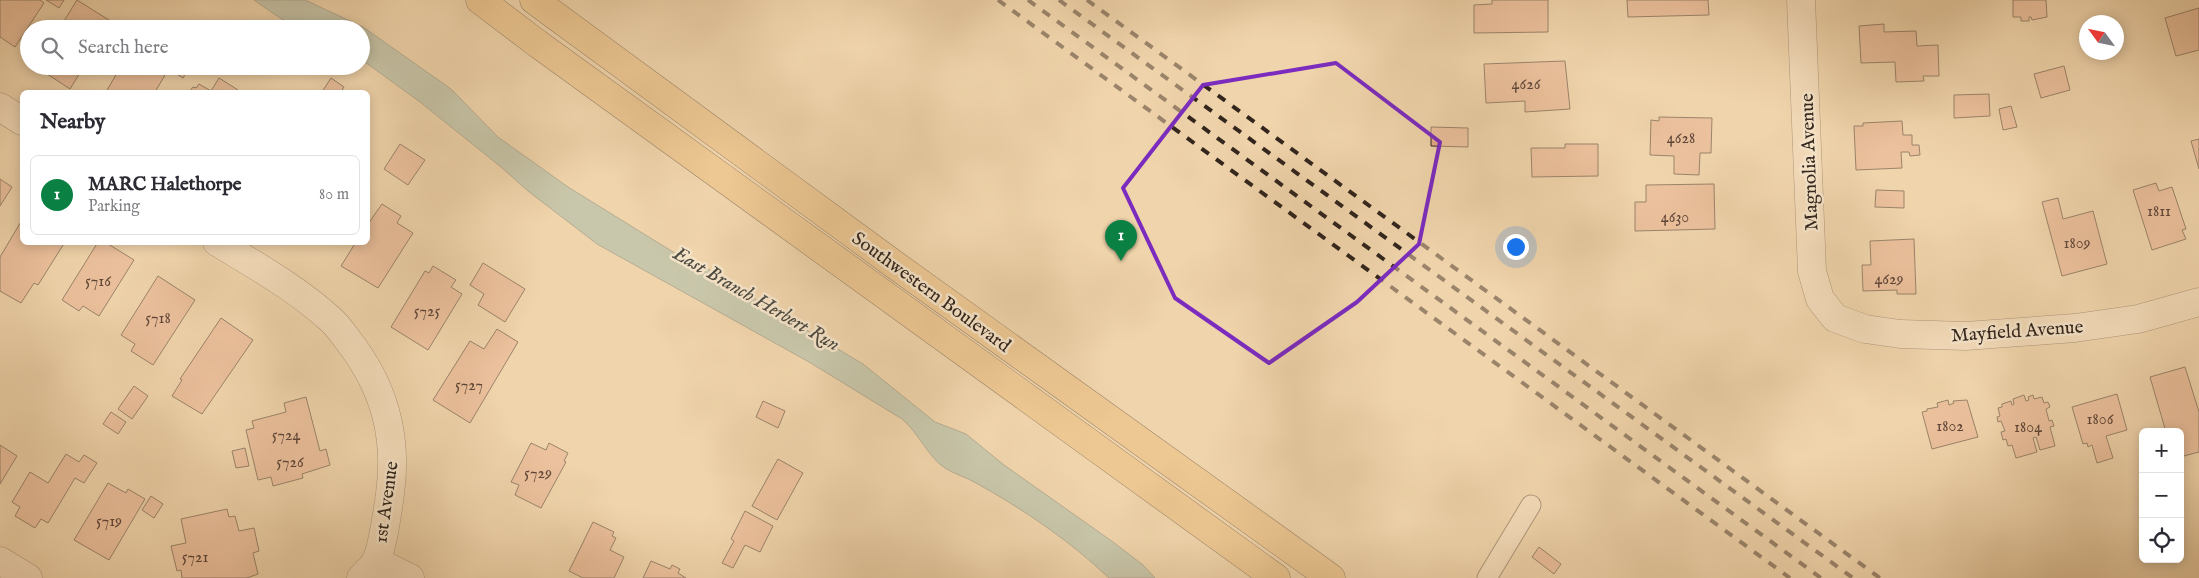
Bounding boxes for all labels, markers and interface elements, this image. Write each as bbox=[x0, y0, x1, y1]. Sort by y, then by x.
north arrow bbox=[2079, 15, 2124, 60]
search box bbox=[20, 20, 370, 75]
icon: search bbox=[38, 34, 66, 62]
text: Search here bbox=[78, 36, 169, 60]
house number: 4626 bbox=[1512, 75, 1541, 95]
street label: Magnolia Avenue bbox=[1796, 93, 1824, 231]
text: Nearby bbox=[40, 109, 105, 136]
house number: 4628 bbox=[1667, 129, 1695, 149]
text: MARC Halethorpe bbox=[88, 173, 242, 197]
text: 1 bbox=[54, 185, 60, 205]
text: 80 m bbox=[319, 185, 349, 205]
text: Parking bbox=[88, 197, 140, 217]
house number: 1811 bbox=[2147, 202, 2171, 222]
house number: 4630 bbox=[1661, 208, 1689, 228]
pin: 1 bbox=[1105, 220, 1137, 261]
street label: Southwestern Boulevard bbox=[847, 227, 1016, 359]
your location bbox=[1503, 234, 1529, 260]
house number: 1809 bbox=[2063, 234, 2091, 254]
water label: East Branch Herbert Run bbox=[667, 241, 844, 357]
house number: 4629 bbox=[1874, 270, 1904, 290]
house number: 5716 bbox=[85, 272, 111, 292]
house number: 5725 bbox=[414, 302, 440, 322]
house number: 5718 bbox=[145, 309, 171, 329]
street label: Mayfield Avenue bbox=[1950, 315, 2084, 349]
house number: 5727 bbox=[455, 376, 483, 396]
house number: 1806 bbox=[2087, 410, 2114, 430]
house number: 1802 bbox=[1936, 417, 1964, 437]
house number: 1804 bbox=[2014, 418, 2042, 438]
house number: 5724 bbox=[272, 426, 300, 446]
map controls bbox=[2139, 428, 2184, 563]
button: + bbox=[2139, 428, 2184, 473]
house number: 5726 bbox=[276, 453, 304, 473]
street label: 1st Avenue bbox=[369, 459, 405, 545]
house number: 5729 bbox=[524, 464, 552, 484]
button: − bbox=[2139, 473, 2184, 518]
house number: 5719 bbox=[96, 512, 122, 532]
button: locate bbox=[2139, 518, 2184, 563]
house number: 5721 bbox=[182, 548, 208, 568]

